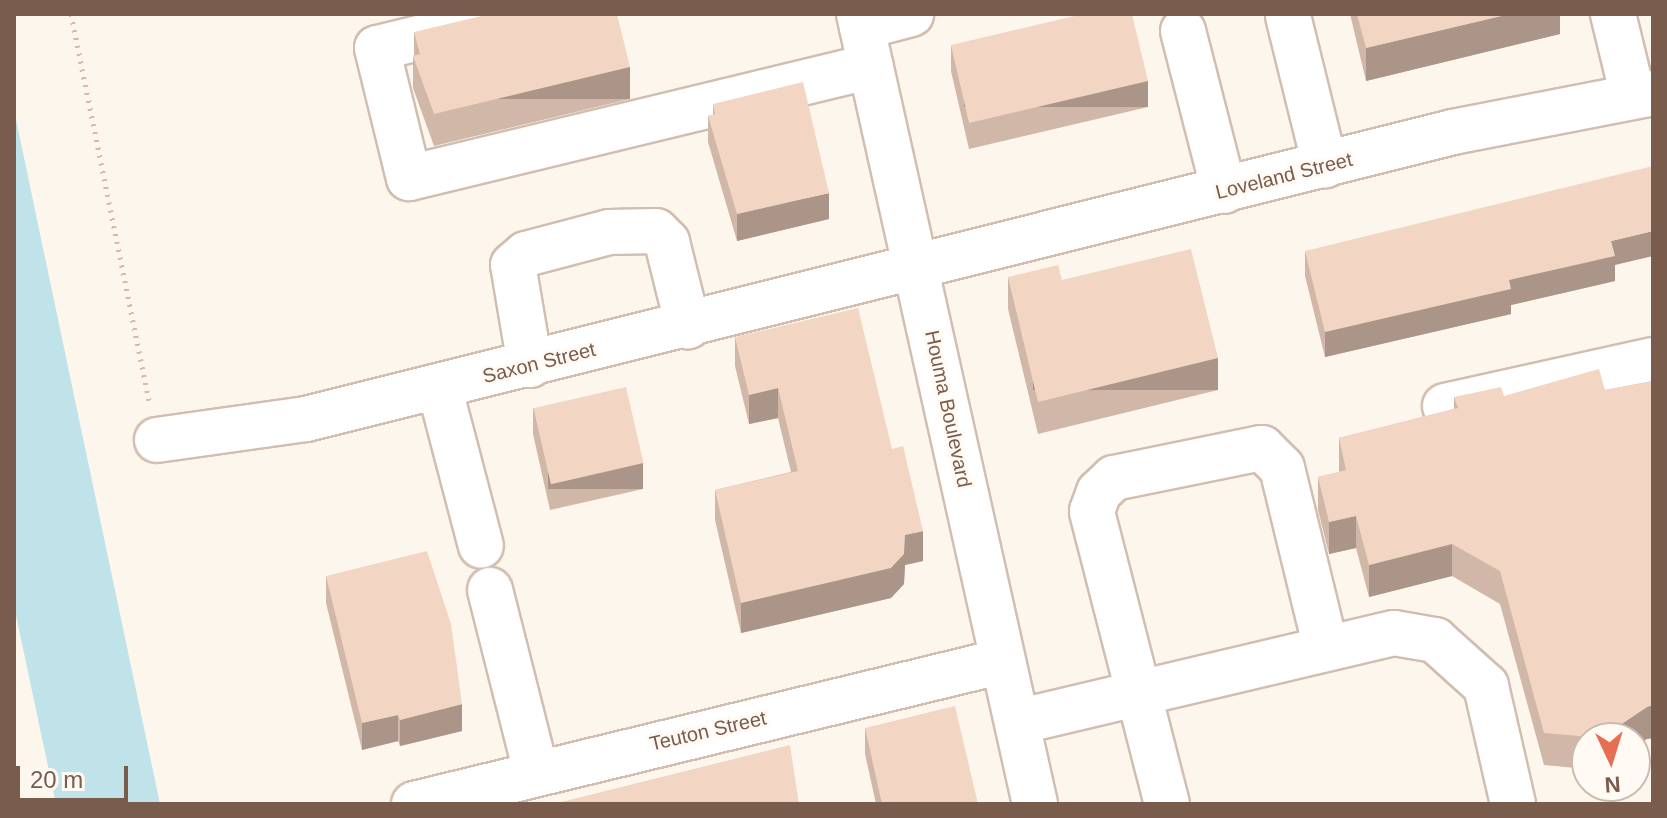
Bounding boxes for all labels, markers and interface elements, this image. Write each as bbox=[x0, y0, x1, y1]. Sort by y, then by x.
street label: Loveland Street bbox=[1213, 147, 1355, 205]
street label: Houma Boulevard bbox=[920, 328, 976, 490]
street label: Saxon Street bbox=[480, 337, 598, 389]
street label: Teuton Street bbox=[647, 706, 769, 756]
north arrow bbox=[1571, 722, 1651, 802]
scale bar bbox=[20, 750, 132, 800]
text: 20 m bbox=[30, 766, 83, 793]
text: N bbox=[1604, 771, 1621, 797]

